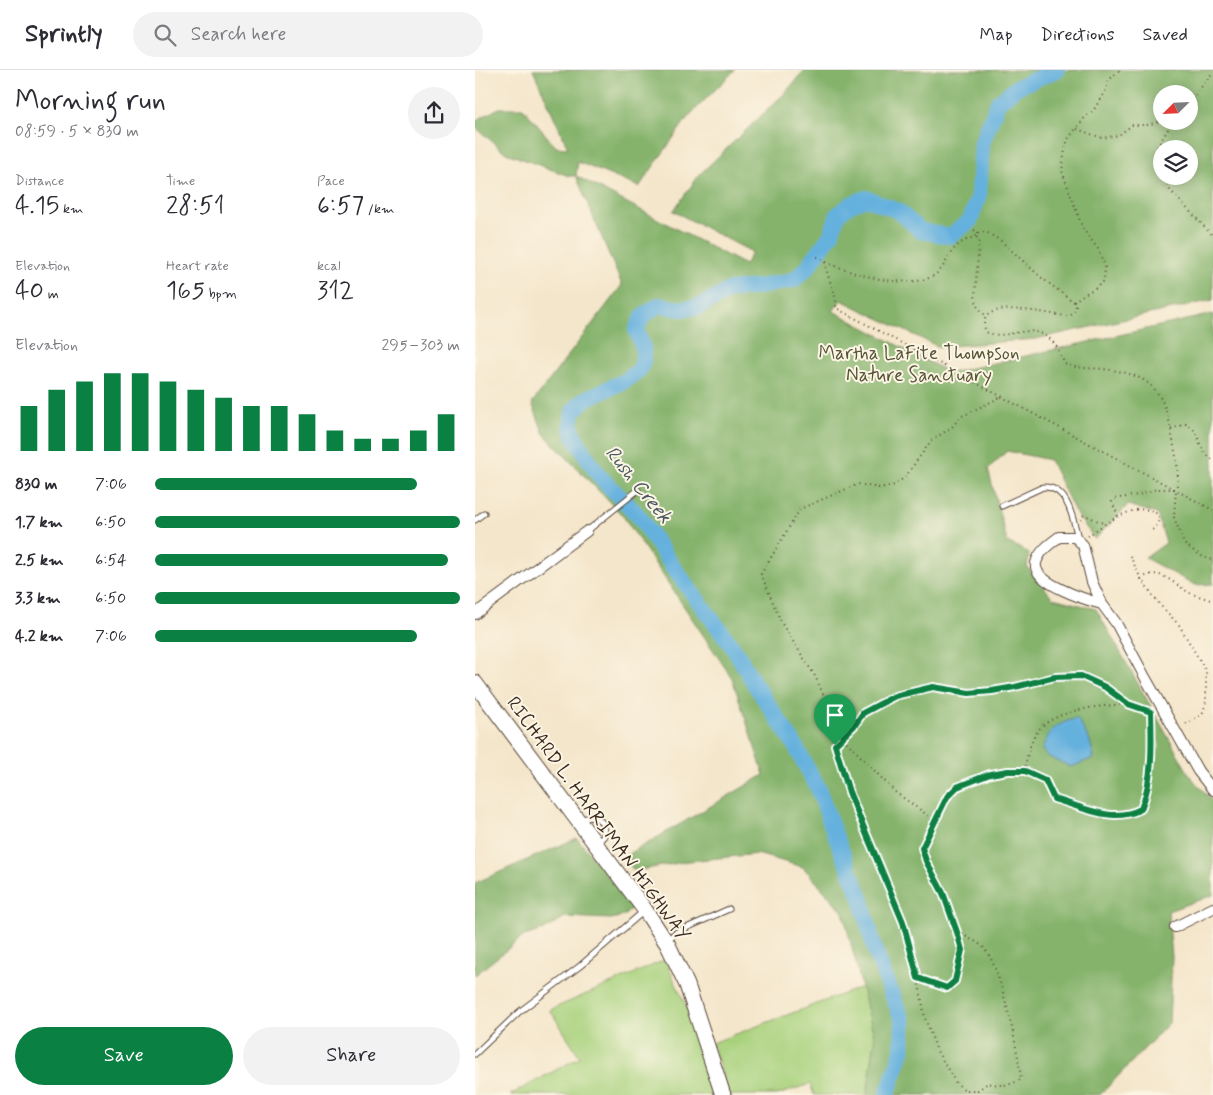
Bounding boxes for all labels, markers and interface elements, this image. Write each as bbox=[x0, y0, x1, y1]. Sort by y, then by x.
search box bbox=[133, 12, 483, 57]
text: Sprintly bbox=[25, 19, 103, 50]
icon: search bbox=[151, 21, 179, 49]
text: Search here bbox=[191, 22, 286, 47]
text: Map bbox=[980, 23, 1013, 47]
text: Directions bbox=[1041, 23, 1115, 47]
text: Saved bbox=[1143, 23, 1188, 47]
text: Morning run bbox=[15, 83, 166, 120]
north arrow bbox=[1153, 85, 1197, 130]
map controls bbox=[1153, 85, 1198, 185]
button: share bbox=[408, 87, 460, 139]
text: 08:59 · 5 × 830 m bbox=[15, 121, 139, 142]
button: layers bbox=[1153, 140, 1198, 185]
text: Distance bbox=[15, 172, 64, 190]
text: Time bbox=[166, 172, 195, 190]
text: Pace bbox=[317, 172, 345, 190]
text: 4.15 bbox=[15, 190, 59, 223]
text: 28:51 bbox=[166, 190, 224, 223]
text: 6:57 bbox=[317, 190, 364, 223]
text: km bbox=[59, 200, 83, 218]
text: /km bbox=[364, 200, 394, 218]
text: Elevation bbox=[15, 257, 70, 275]
text: Heart rate bbox=[166, 257, 229, 275]
text: kcal bbox=[317, 257, 341, 275]
text: 40 bbox=[15, 275, 44, 308]
text: 165 bbox=[166, 275, 205, 308]
text: 312 bbox=[317, 275, 354, 308]
text: m bbox=[44, 285, 59, 303]
text: bpm bbox=[205, 285, 237, 303]
text: Elevation bbox=[15, 335, 78, 356]
text: 295–303 m bbox=[381, 335, 460, 356]
park label: Martha LaFite Thompson Nature Sanctuary bbox=[818, 341, 1020, 388]
water label: Rush Creek bbox=[598, 440, 678, 530]
text: 830 m bbox=[15, 474, 57, 495]
text: 7:06 bbox=[95, 474, 127, 495]
text: 1.7 km bbox=[15, 512, 63, 533]
text: 6:50 bbox=[95, 512, 126, 533]
text: 2.5 km bbox=[15, 550, 63, 571]
text: 6:54 bbox=[95, 550, 127, 571]
text: 3.3 km bbox=[15, 588, 60, 609]
text: 6:50 bbox=[95, 588, 126, 609]
text: 4.2 km bbox=[15, 626, 63, 647]
text: 7:06 bbox=[95, 626, 127, 647]
street label: RICHARD L. HARRIMAN HIGHWAY bbox=[501, 692, 695, 946]
pin bbox=[814, 694, 856, 745]
icon: arrive bbox=[821, 701, 849, 729]
button: Save bbox=[15, 1027, 233, 1085]
button: Share bbox=[243, 1027, 460, 1085]

